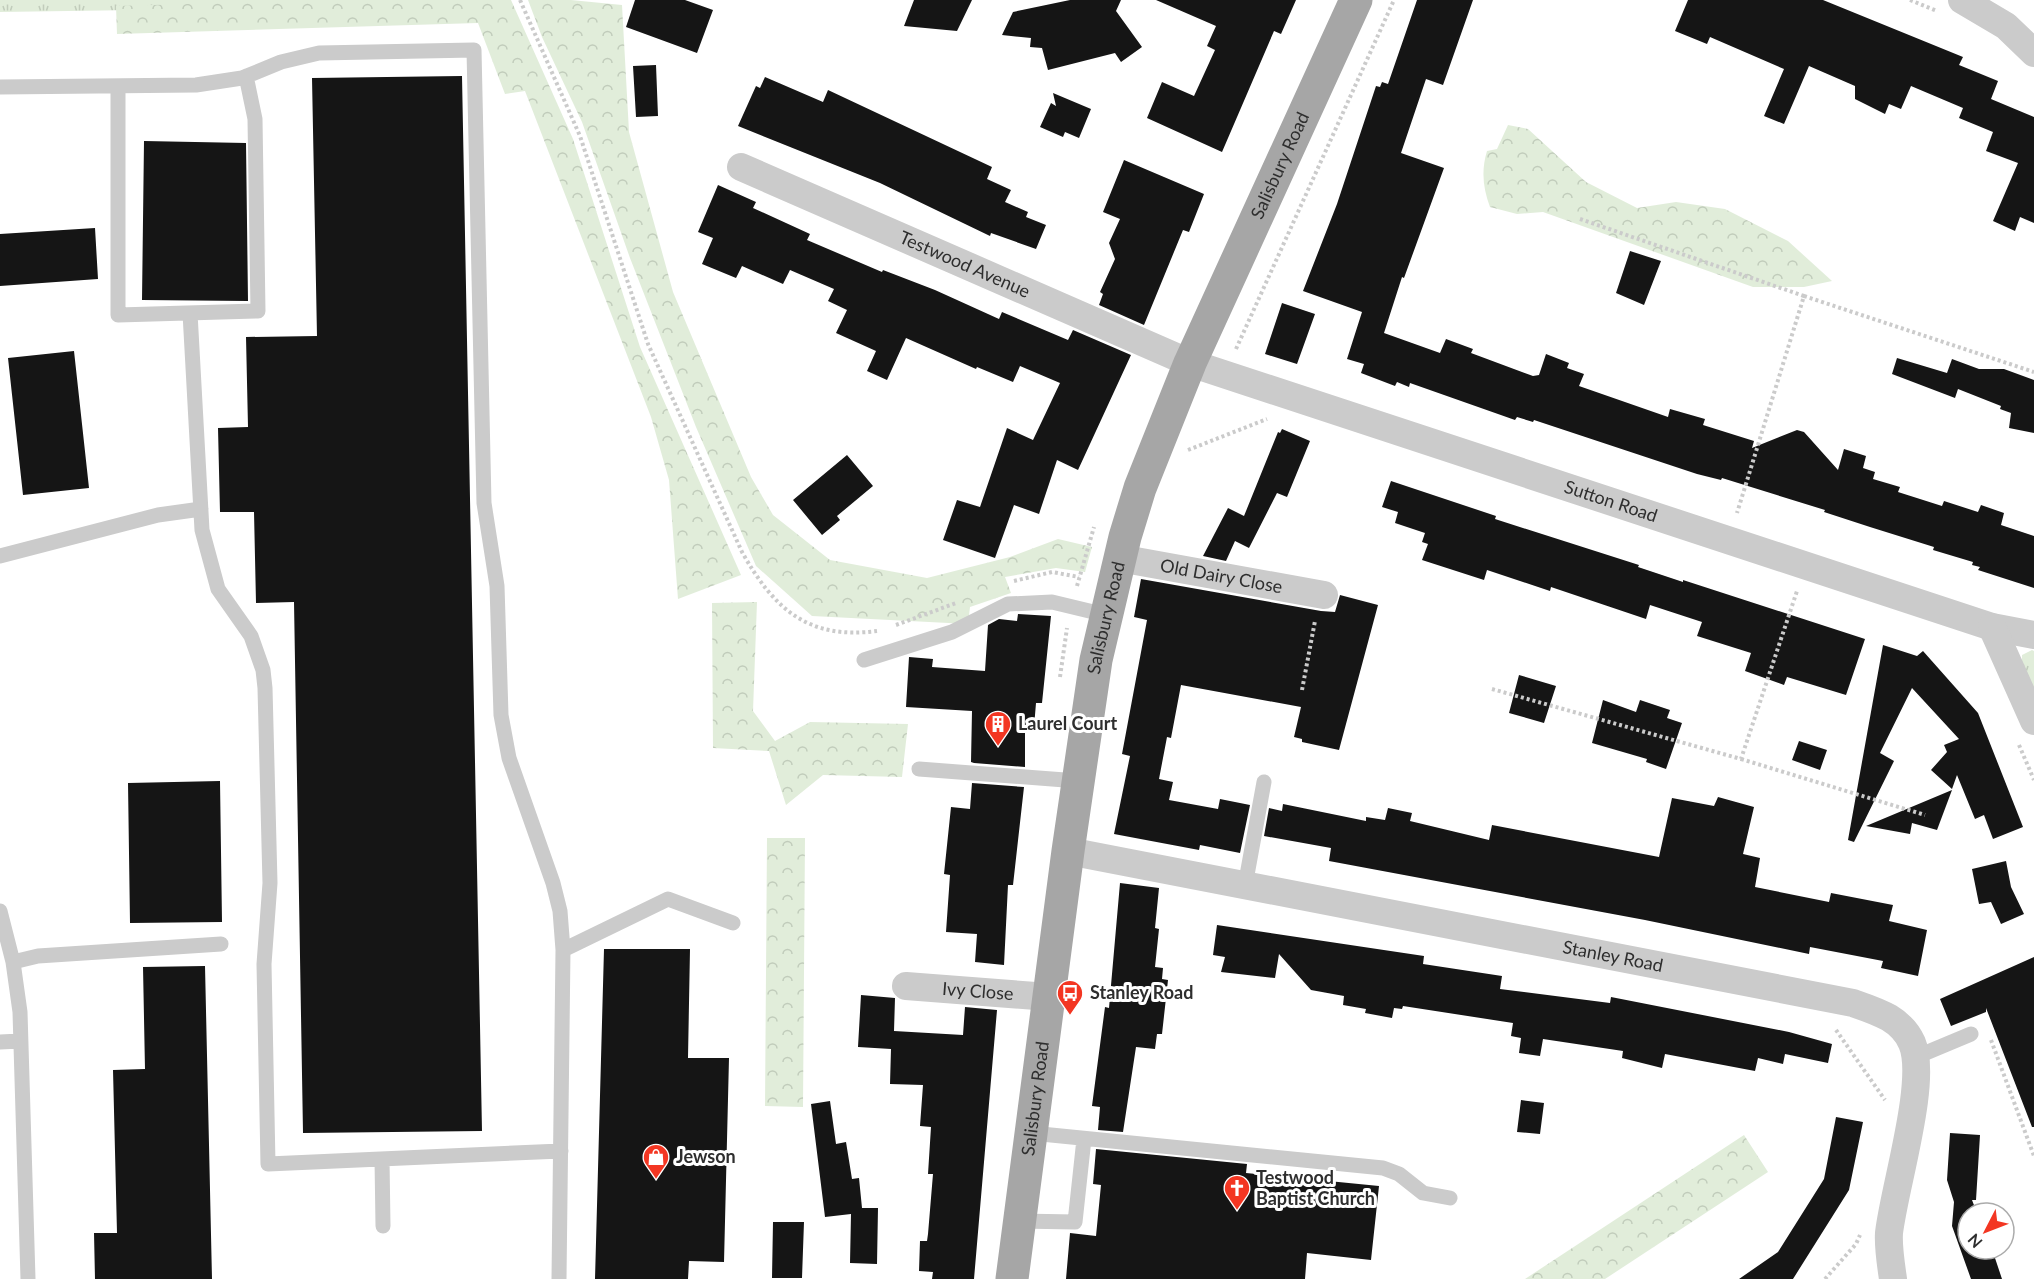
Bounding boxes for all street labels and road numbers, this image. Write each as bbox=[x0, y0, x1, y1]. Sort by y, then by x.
street label: Salisbury Road bbox=[1245, 108, 1313, 222]
street label: Testwood Avenue bbox=[896, 226, 1034, 302]
street label: Sutton Road bbox=[1562, 475, 1661, 526]
street label: Old Dairy Close bbox=[1159, 554, 1284, 597]
street label: Salisbury Road bbox=[1082, 559, 1129, 676]
street label: Stanley Road bbox=[1561, 935, 1665, 976]
street label: Ivy Close bbox=[941, 977, 1014, 1004]
street label: Salisbury Road bbox=[1016, 1040, 1053, 1157]

